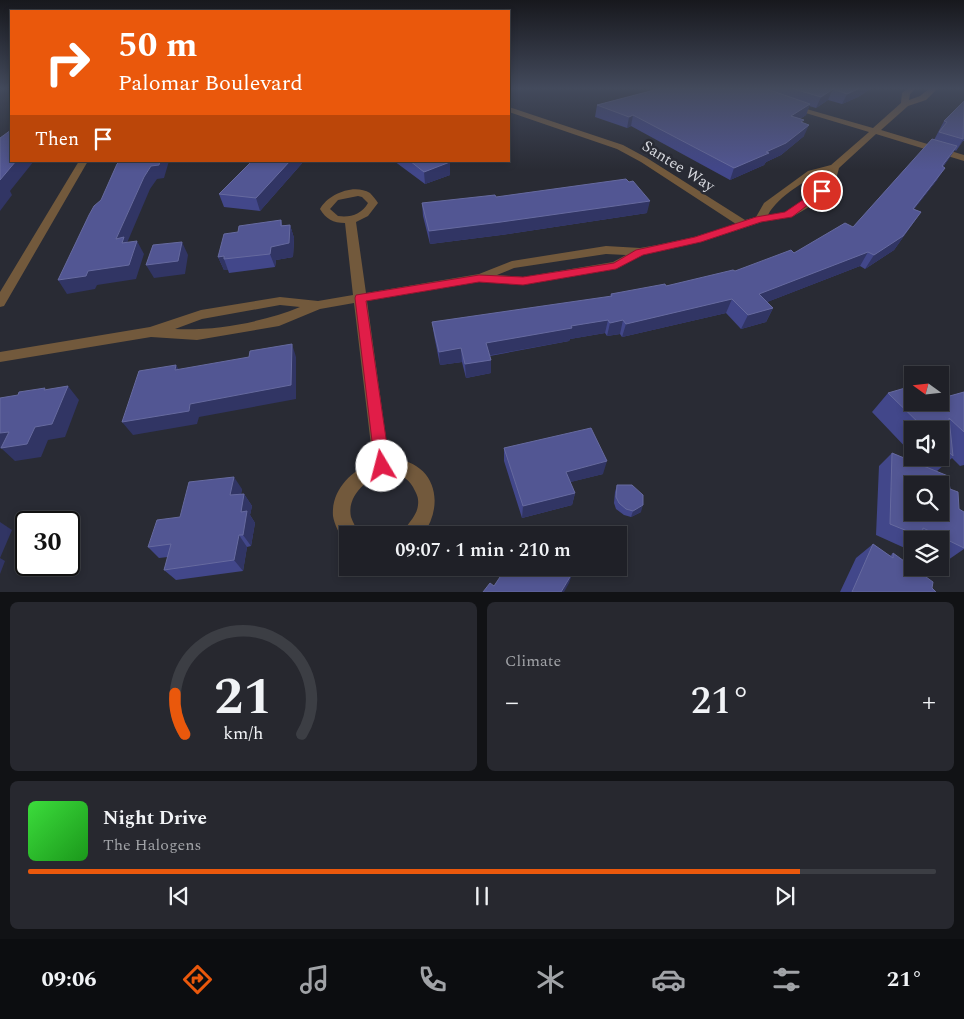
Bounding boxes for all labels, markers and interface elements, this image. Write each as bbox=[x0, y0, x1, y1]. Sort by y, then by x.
text: 50 m bbox=[118, 19, 198, 72]
icon: right bbox=[35, 30, 100, 95]
text: Palomar Boulevard bbox=[118, 67, 303, 100]
text: Then bbox=[35, 125, 79, 154]
icon: arrive bbox=[89, 125, 117, 153]
street label: Santee Way bbox=[637, 134, 721, 198]
pin bbox=[801, 170, 843, 212]
icon: arrive bbox=[808, 177, 836, 205]
north arrow bbox=[904, 366, 949, 411]
map controls bbox=[904, 366, 949, 576]
button: sound bbox=[904, 421, 949, 466]
position arrow bbox=[355, 439, 407, 491]
button: search bbox=[904, 476, 949, 521]
speed limit sign: 30 bbox=[15, 511, 80, 576]
button: layers bbox=[904, 531, 949, 576]
text: 09:07 · 1 min · 210 m bbox=[395, 536, 571, 565]
text: Climate bbox=[505, 649, 561, 673]
text: 21 bbox=[214, 658, 273, 737]
text: 21° bbox=[691, 673, 750, 731]
text: − bbox=[505, 681, 519, 724]
text: + bbox=[922, 681, 936, 724]
text: km/h bbox=[223, 720, 264, 747]
text: Night Drive bbox=[103, 804, 207, 833]
text: The Halogens bbox=[103, 833, 201, 857]
icon: previous bbox=[165, 882, 193, 910]
icon: pause bbox=[468, 882, 496, 910]
icon: next bbox=[771, 882, 799, 910]
icon: directions bbox=[180, 962, 215, 997]
icon: music bbox=[297, 962, 332, 997]
icon: phone bbox=[415, 962, 450, 997]
icon: climate bbox=[533, 962, 568, 997]
icon: car bbox=[651, 962, 686, 997]
icon: filters bbox=[769, 962, 804, 997]
text: 09:06 bbox=[41, 963, 97, 996]
text: 21° bbox=[887, 963, 923, 996]

